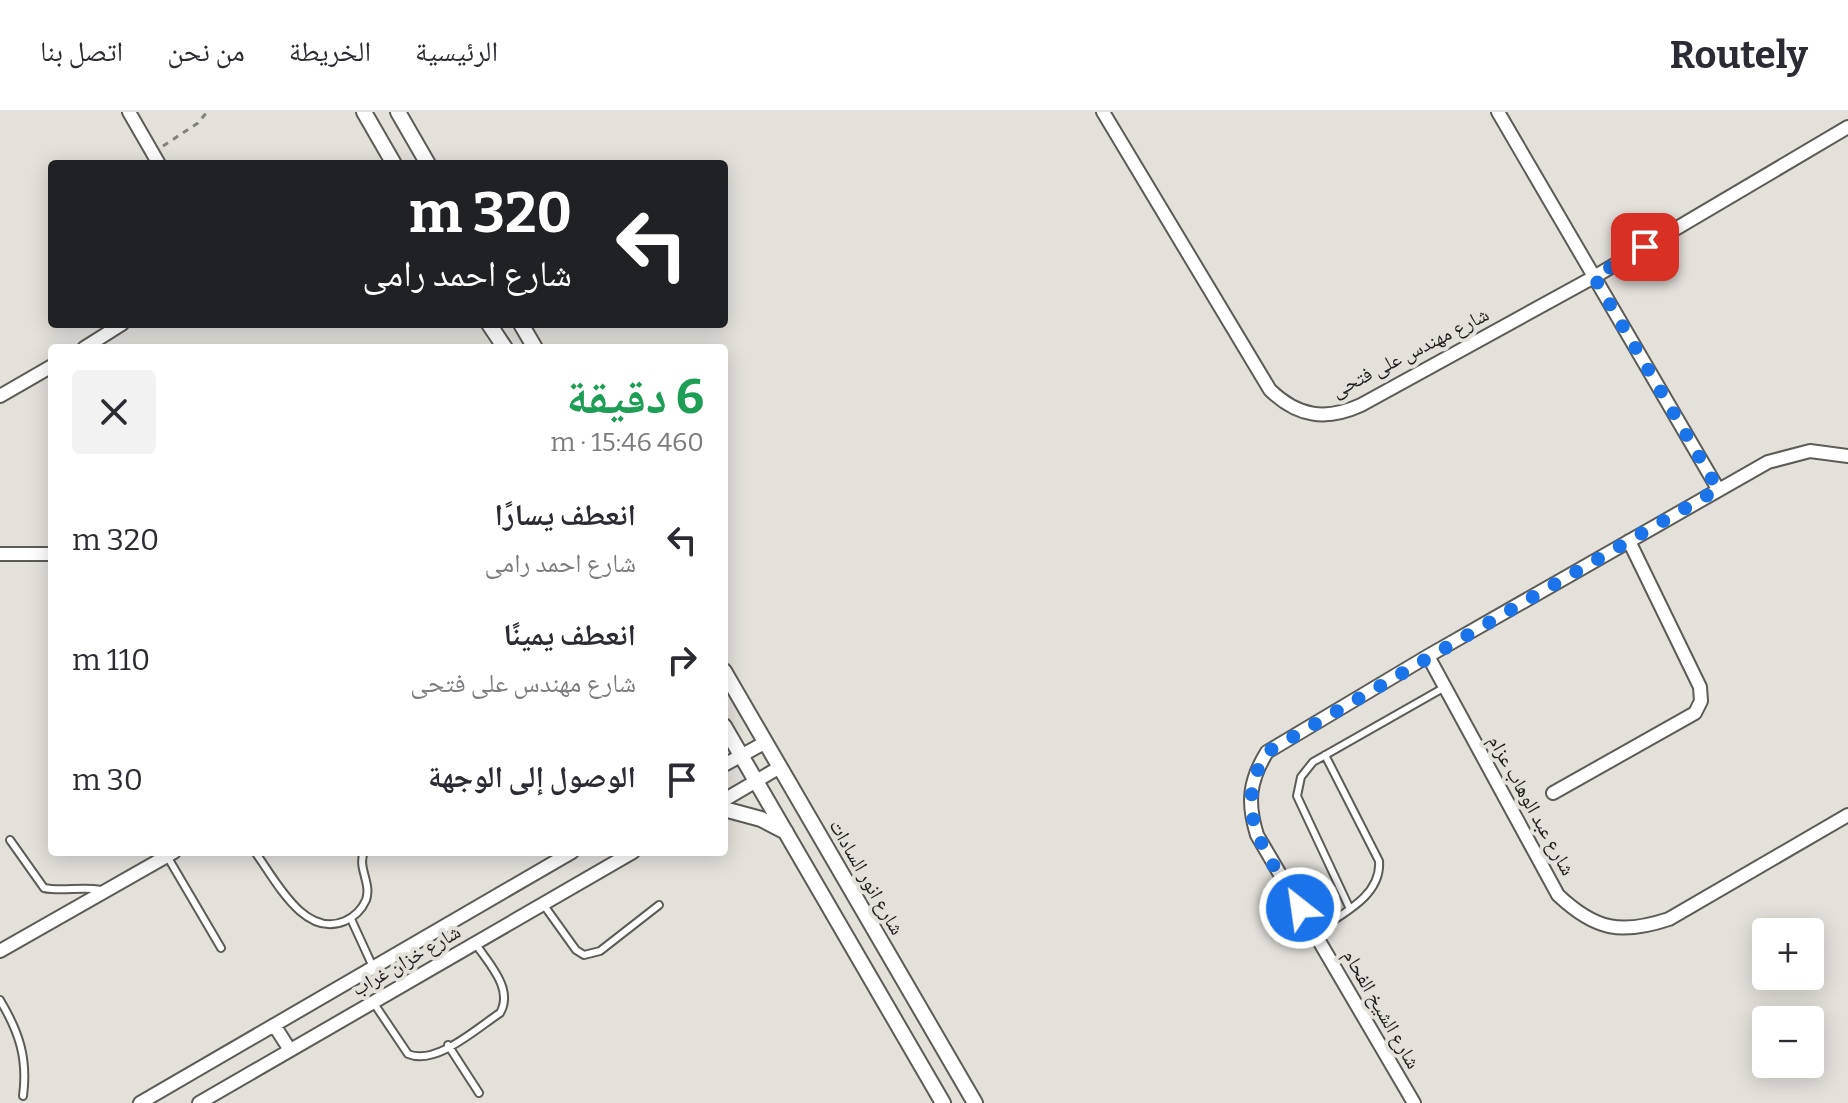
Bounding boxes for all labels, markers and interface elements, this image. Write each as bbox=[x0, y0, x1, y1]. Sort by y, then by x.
text: Routely bbox=[1670, 32, 1808, 78]
text: اتصل بنا bbox=[40, 35, 123, 68]
text: من نحن bbox=[167, 35, 245, 68]
text: الخريطة bbox=[289, 35, 371, 68]
text: الرئيسية bbox=[415, 35, 498, 68]
text: 320 m bbox=[409, 180, 572, 247]
icon: left bbox=[600, 192, 704, 296]
pin bbox=[1611, 213, 1679, 281]
icon: arrive bbox=[1623, 225, 1667, 269]
text: شارع احمد رامى bbox=[362, 252, 572, 296]
street label: شارع مهندس على فتحى bbox=[1327, 302, 1493, 403]
text: 6 دقيقة bbox=[566, 368, 704, 426]
button: close bbox=[72, 370, 156, 454]
text: 460 m · 15:46 bbox=[551, 427, 704, 458]
text: انعطف يسارًا bbox=[495, 497, 636, 533]
icon: left bbox=[660, 518, 704, 562]
text: 320 m bbox=[72, 522, 159, 558]
text: شارع احمد رامى bbox=[484, 548, 636, 579]
text: انعطف يمينًا bbox=[503, 617, 636, 653]
icon: right bbox=[660, 638, 704, 682]
text: 110 m bbox=[72, 642, 150, 678]
text: شارع مهندس على فتحى bbox=[410, 668, 636, 699]
street label: شارع عبد الوهاب عزام bbox=[1482, 730, 1581, 881]
icon: arrive bbox=[660, 758, 704, 802]
text: الوصول إلى الوجهة bbox=[428, 759, 636, 795]
text: 30 m bbox=[72, 762, 143, 798]
street label: شارع انور السادات bbox=[823, 815, 910, 939]
position arrow bbox=[1258, 866, 1342, 950]
map controls bbox=[1752, 918, 1824, 1078]
button: + bbox=[1752, 918, 1824, 990]
street label: شارع خزان غراب bbox=[347, 919, 465, 1002]
street label: شارع الشيخ الفحام bbox=[1336, 945, 1426, 1074]
button: − bbox=[1752, 1006, 1824, 1078]

